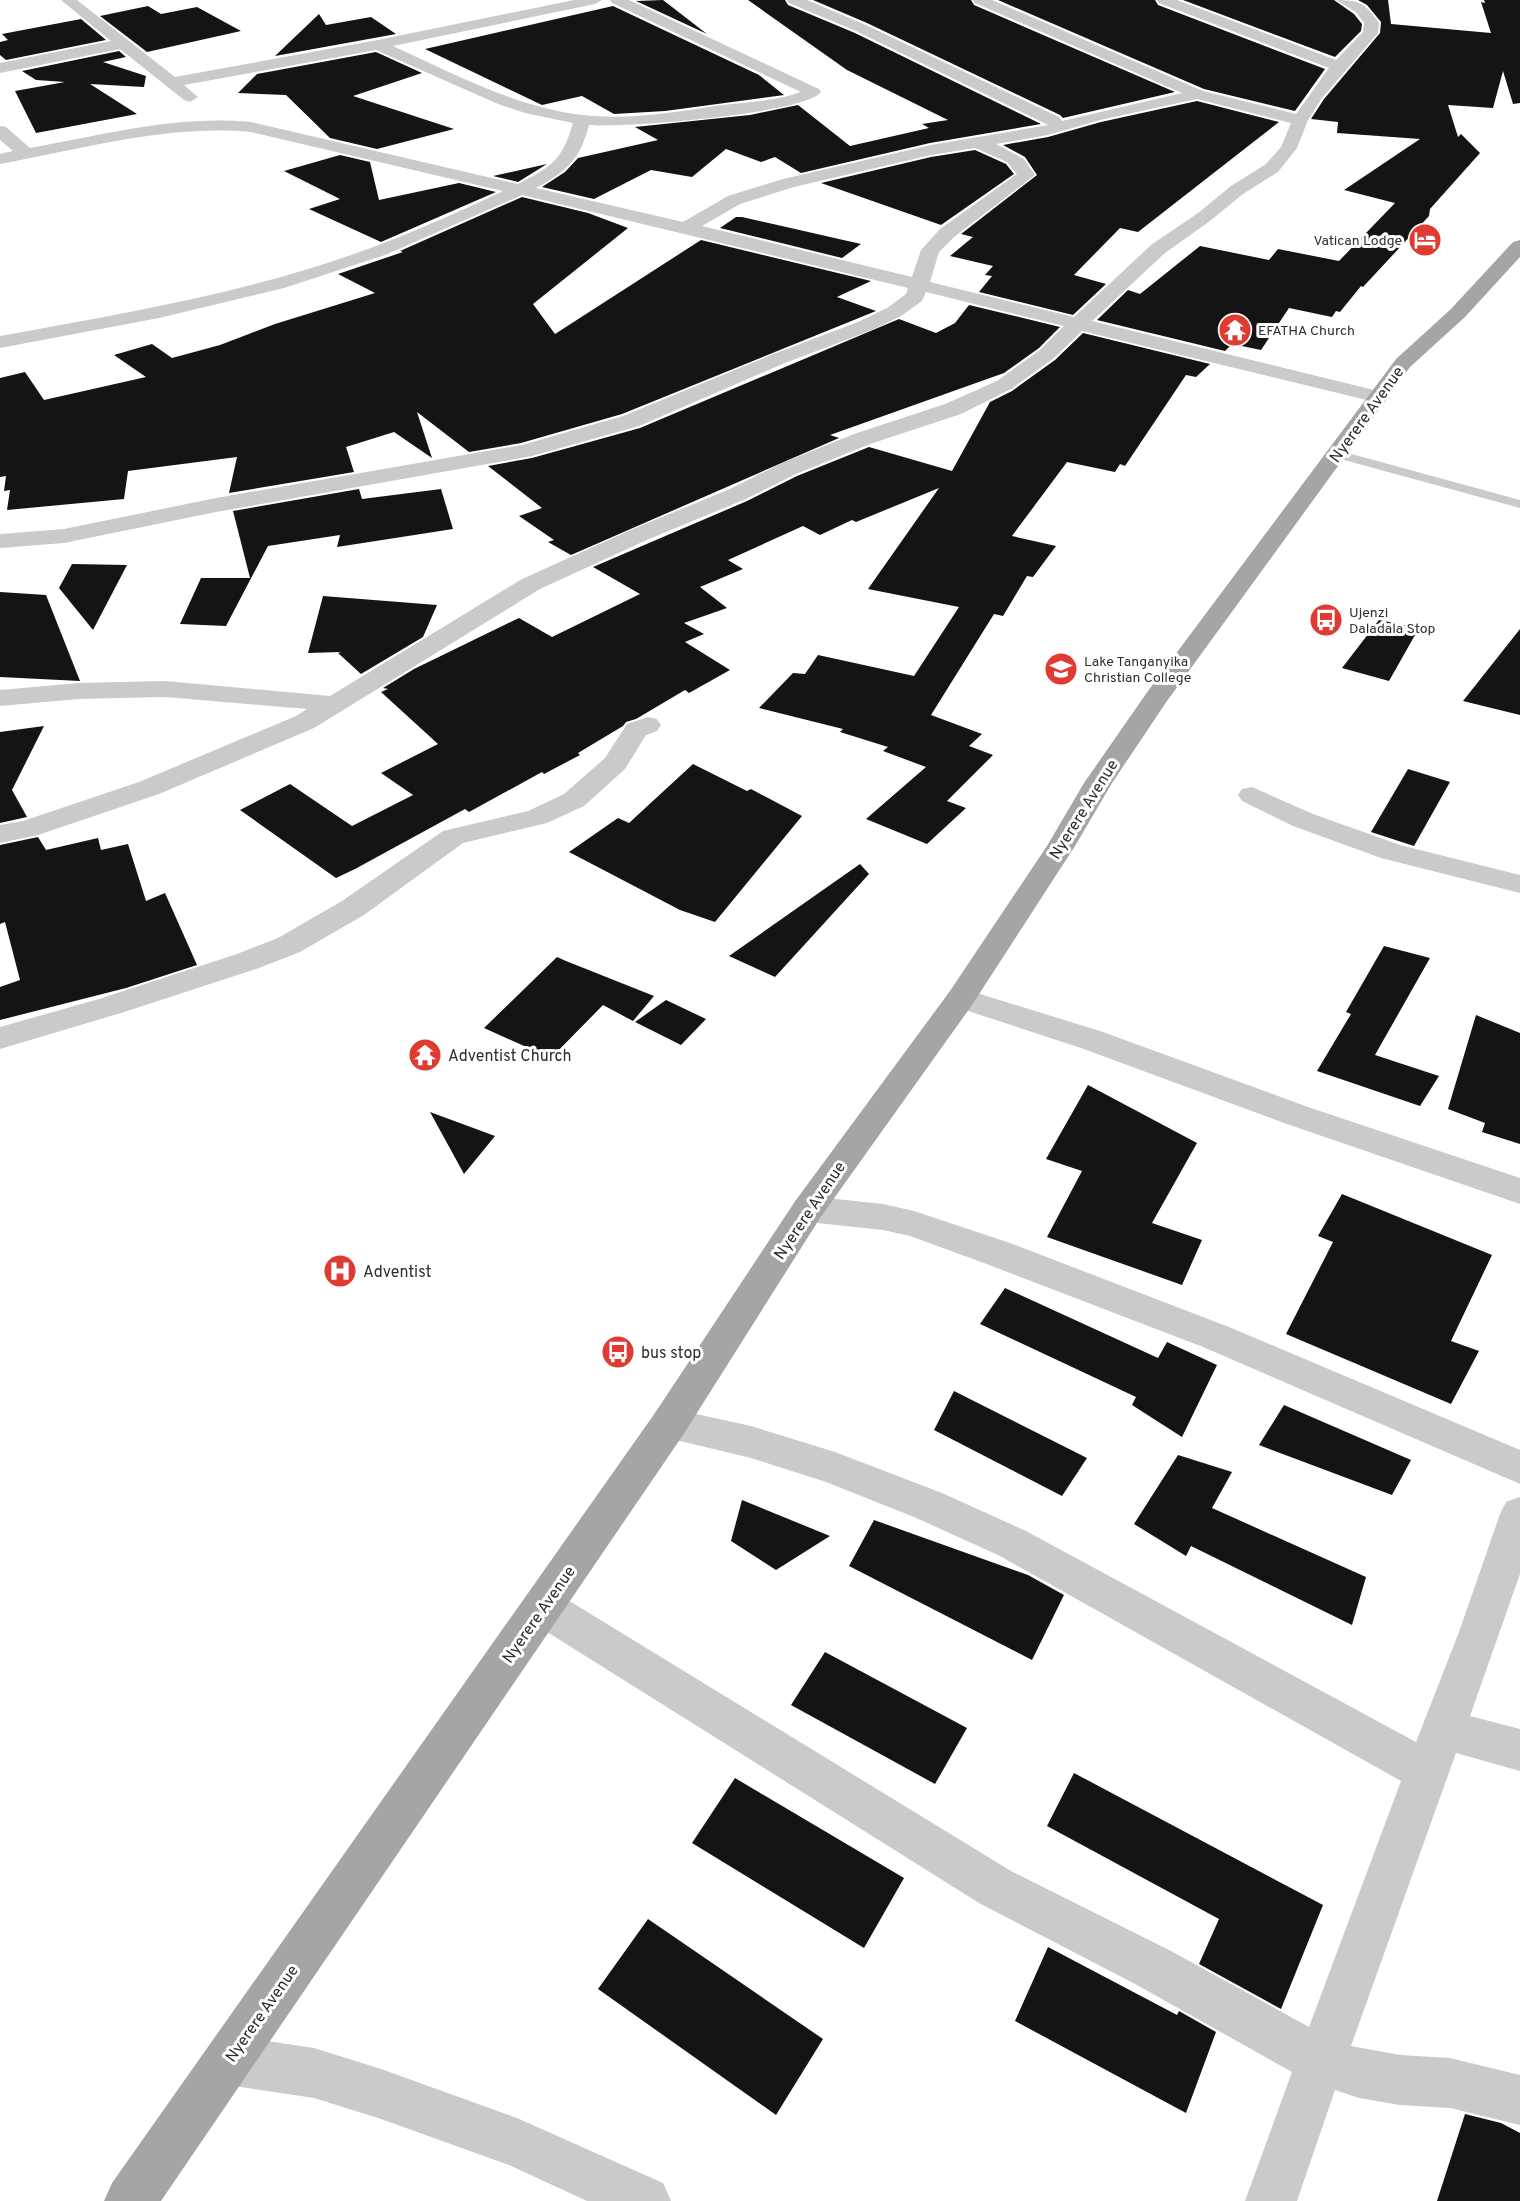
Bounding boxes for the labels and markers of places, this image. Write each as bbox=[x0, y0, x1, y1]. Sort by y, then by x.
hotel icon: Vatican Lodge bbox=[1407, 222, 1443, 258]
place label: Vatican Lodge bbox=[1313, 233, 1402, 250]
temple icon: EFATHA Church bbox=[1217, 312, 1253, 348]
place label: EFATHA Church bbox=[1258, 323, 1355, 340]
bus stop icon: Ujenzi Daladala Stop bbox=[1308, 602, 1344, 638]
place label: Ujenzi Daladala Stop bbox=[1349, 605, 1436, 638]
school or university icon: Lake Tanganyika Christian College bbox=[1043, 651, 1079, 687]
place label: Lake Tanganyika Christian College bbox=[1084, 654, 1191, 687]
temple icon: Adventist Church bbox=[407, 1037, 443, 1073]
place label: Adventist Church bbox=[448, 1047, 572, 1067]
hospital icon: Adventist bbox=[322, 1253, 358, 1289]
place label: Adventist bbox=[363, 1263, 432, 1283]
bus stop icon: bus stop bbox=[600, 1334, 636, 1370]
place label: bus stop bbox=[641, 1344, 701, 1364]

